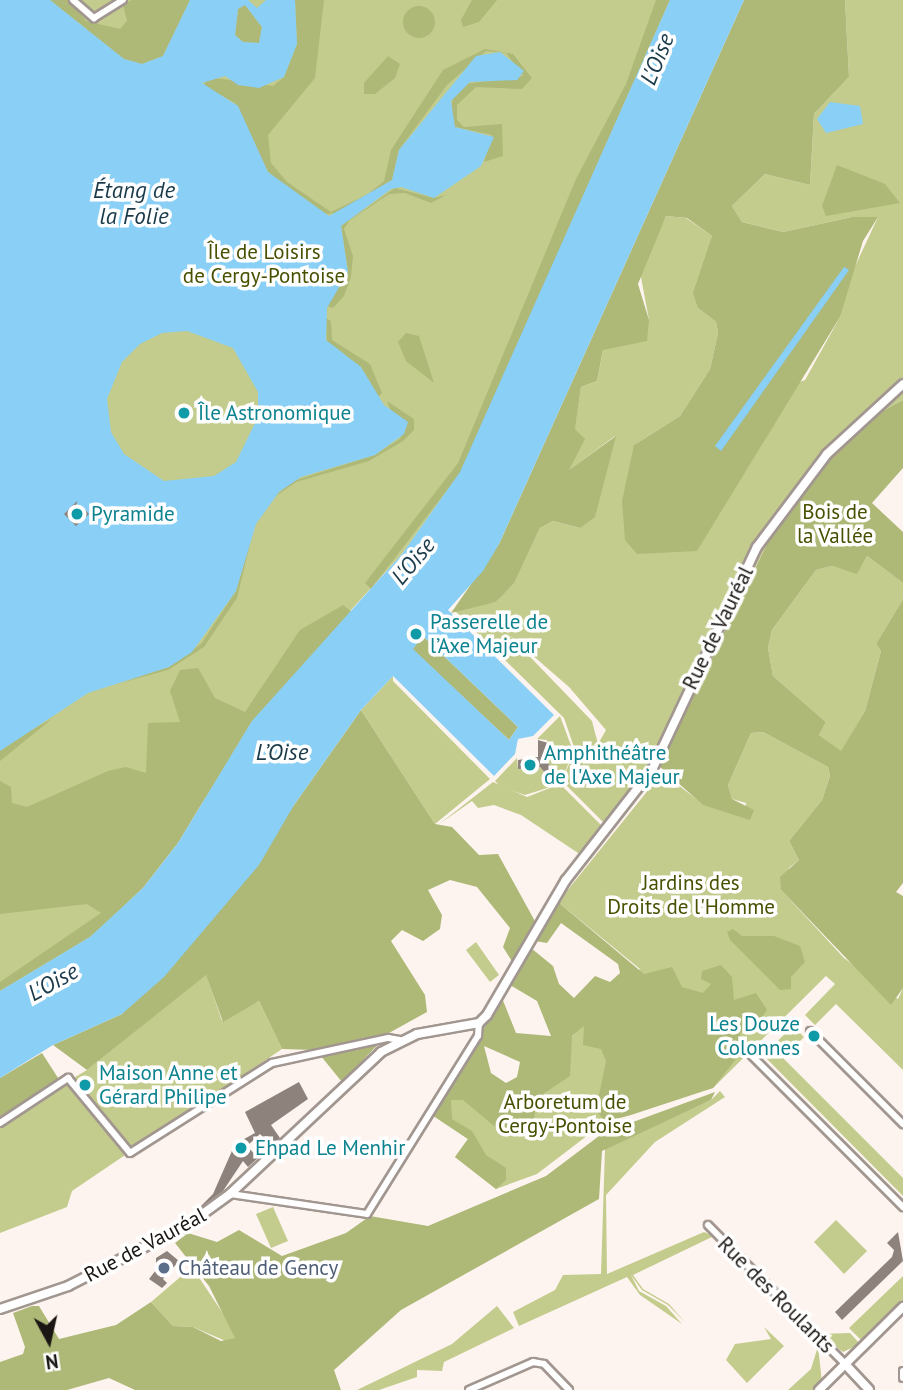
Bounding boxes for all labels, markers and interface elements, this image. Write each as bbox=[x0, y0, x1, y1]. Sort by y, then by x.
water label: L'Oise bbox=[634, 29, 680, 89]
water label: Étang de la Folie bbox=[93, 176, 175, 230]
park label: Île de Loisirs de Cergy-Pontoise bbox=[183, 239, 345, 289]
place label: Île Astronomique bbox=[198, 400, 352, 426]
marker: Île Astronomique bbox=[176, 405, 192, 421]
park label: Bois de la Vallée bbox=[797, 499, 873, 549]
place label: Pyramide bbox=[91, 501, 175, 527]
marker: Pyramide bbox=[69, 506, 85, 522]
water label: L'Oise bbox=[385, 532, 441, 590]
street label: Rue de Vauréal bbox=[677, 562, 759, 694]
place label: Passerelle de l’Axe Majeur bbox=[430, 609, 548, 659]
marker: Passerelle de l’Axe Majeur bbox=[408, 626, 424, 642]
water label: L’Oise bbox=[256, 738, 308, 766]
place label: Amphithéâtre de l'Axe Majeur bbox=[544, 740, 680, 790]
marker: Amphithéâtre de l'Axe Majeur bbox=[522, 757, 538, 773]
park label: Jardins des Droits de l'Homme bbox=[607, 870, 775, 920]
water label: L'Oise bbox=[23, 957, 83, 1007]
place label: Les Douze Colonnes bbox=[709, 1011, 800, 1061]
marker: Les Douze Colonnes bbox=[806, 1028, 822, 1044]
place label: Maison Anne et Gérard Philipe bbox=[99, 1060, 238, 1110]
marker: Maison Anne et Gérard Philipe bbox=[77, 1077, 93, 1093]
park label: Arboretum de Cergy‐Pontoise bbox=[498, 1089, 632, 1139]
place label: Ehpad Le Menhir bbox=[255, 1135, 405, 1161]
marker: Ehpad Le Menhir bbox=[233, 1140, 249, 1156]
street label: Rue de Vauréal bbox=[80, 1202, 210, 1288]
street label: Rue des Roulants bbox=[713, 1232, 839, 1358]
place label: Château de Gency bbox=[178, 1255, 338, 1281]
marker: Château de Gency bbox=[156, 1260, 172, 1276]
north arrow bbox=[14, 1306, 84, 1376]
text: N bbox=[44, 1349, 60, 1375]

